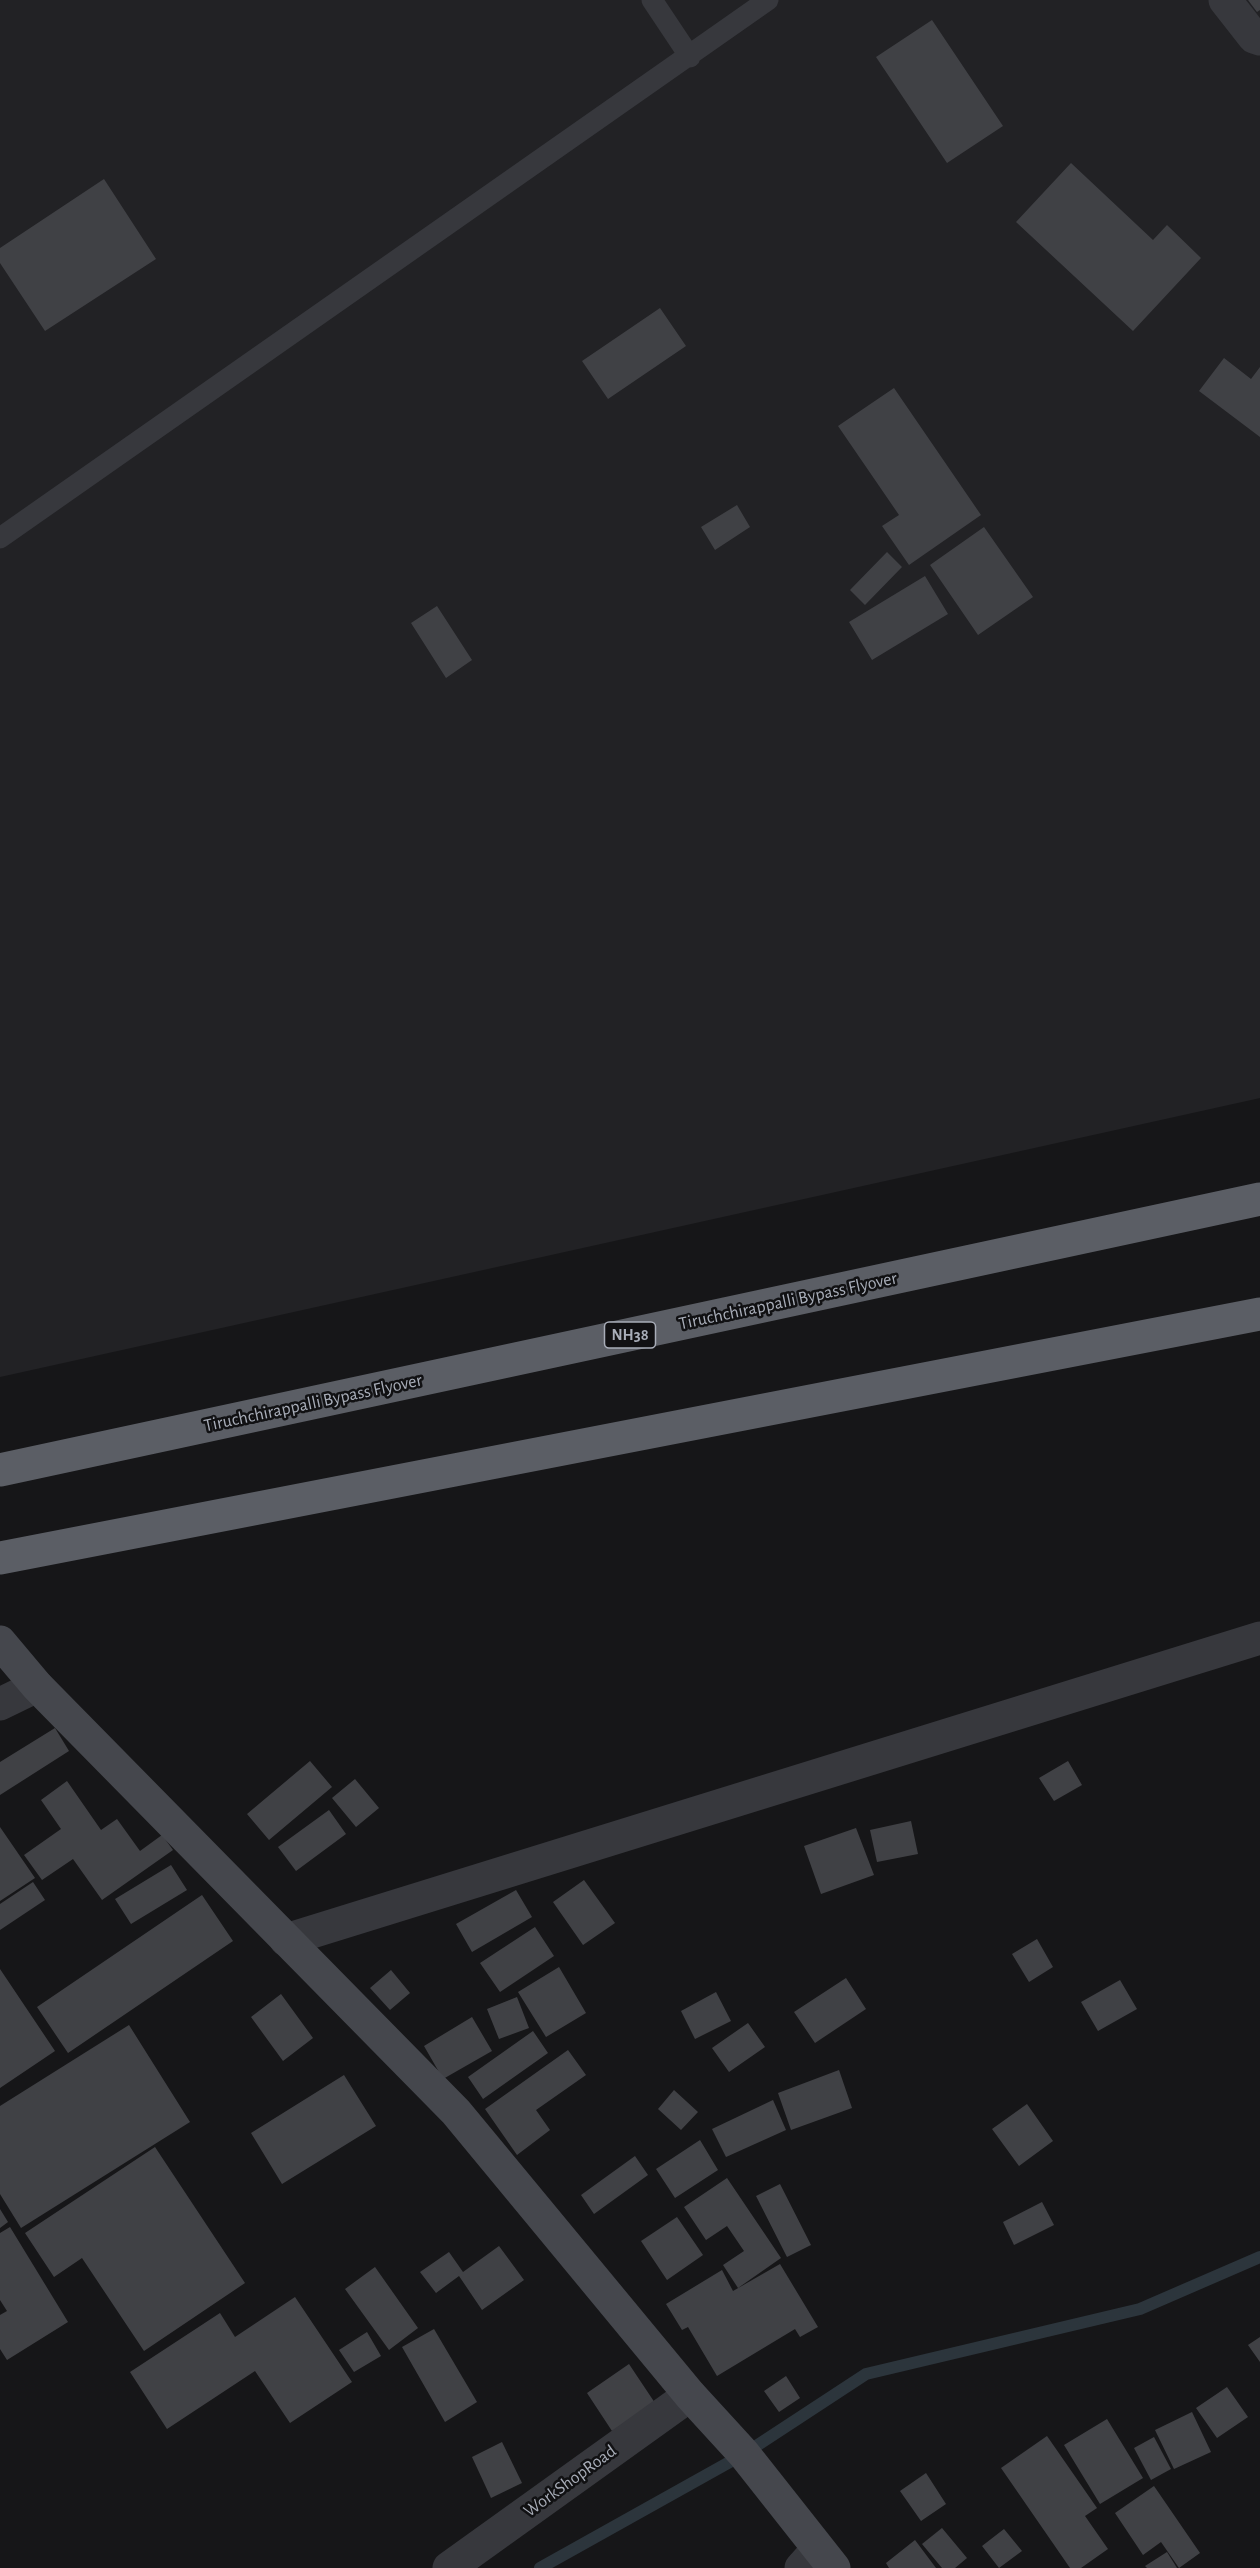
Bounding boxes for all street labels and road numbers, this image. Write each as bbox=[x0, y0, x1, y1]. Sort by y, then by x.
street label: Tiruchchirappalli Bypass Flyover bbox=[677, 1267, 899, 1335]
road number: NH38 bbox=[604, 1322, 656, 1348]
street label: Tiruchchirappalli Bypass Flyover bbox=[202, 1369, 424, 1437]
street label: WorkShopRoad bbox=[520, 2440, 620, 2522]

